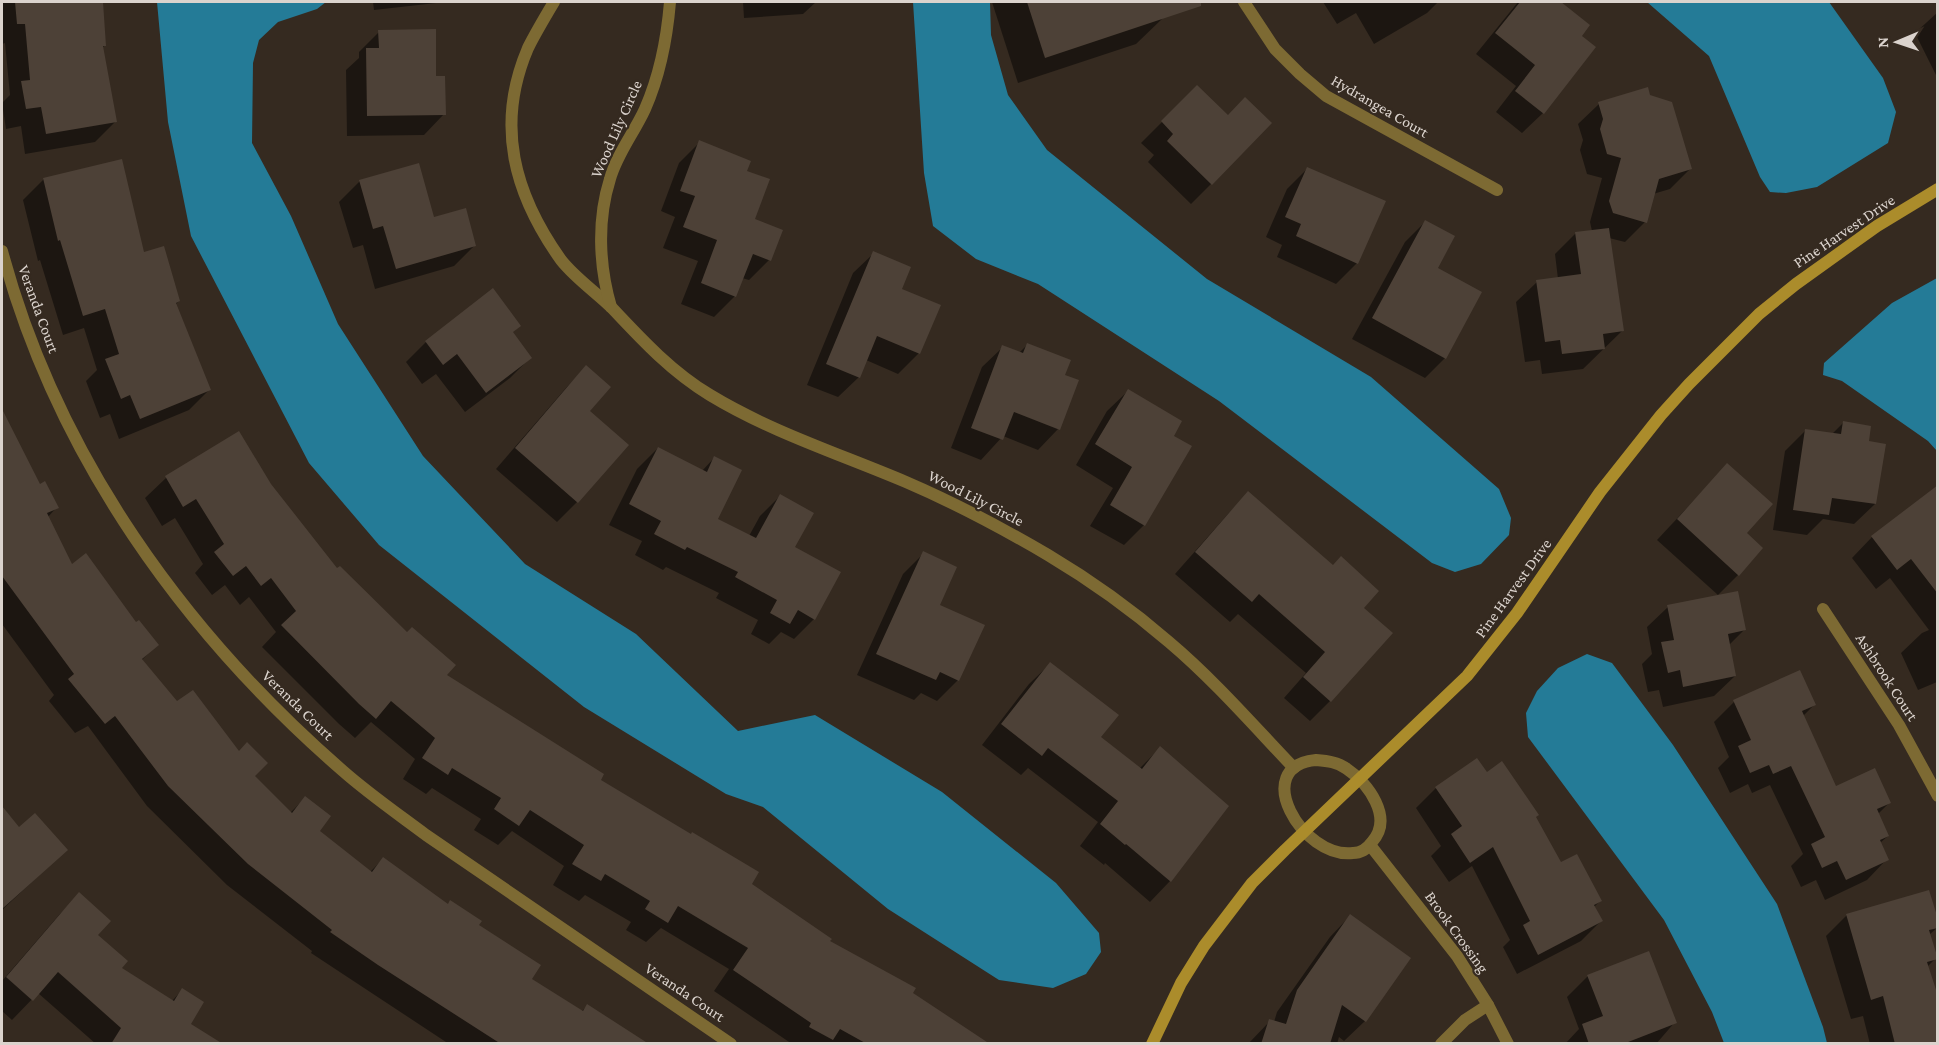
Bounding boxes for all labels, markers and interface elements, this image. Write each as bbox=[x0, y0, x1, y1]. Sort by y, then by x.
north arrow bbox=[1867, 12, 1927, 72]
text: N bbox=[1874, 37, 1891, 48]
street label: Hydrangea Court bbox=[1328, 71, 1432, 142]
street label: Wood Lily Circle bbox=[587, 78, 646, 181]
street label: Pine Harvest Drive bbox=[1790, 191, 1898, 271]
street label: Veranda Court bbox=[15, 263, 63, 356]
street label: Wood Lily Circle bbox=[925, 467, 1027, 530]
street label: Pine Harvest Drive bbox=[1471, 535, 1555, 641]
street label: Ashbrook Court bbox=[1852, 630, 1922, 724]
street label: Veranda Court bbox=[259, 667, 338, 744]
street label: Brook Crossing bbox=[1421, 888, 1492, 977]
street label: Veranda Court bbox=[642, 959, 729, 1025]

